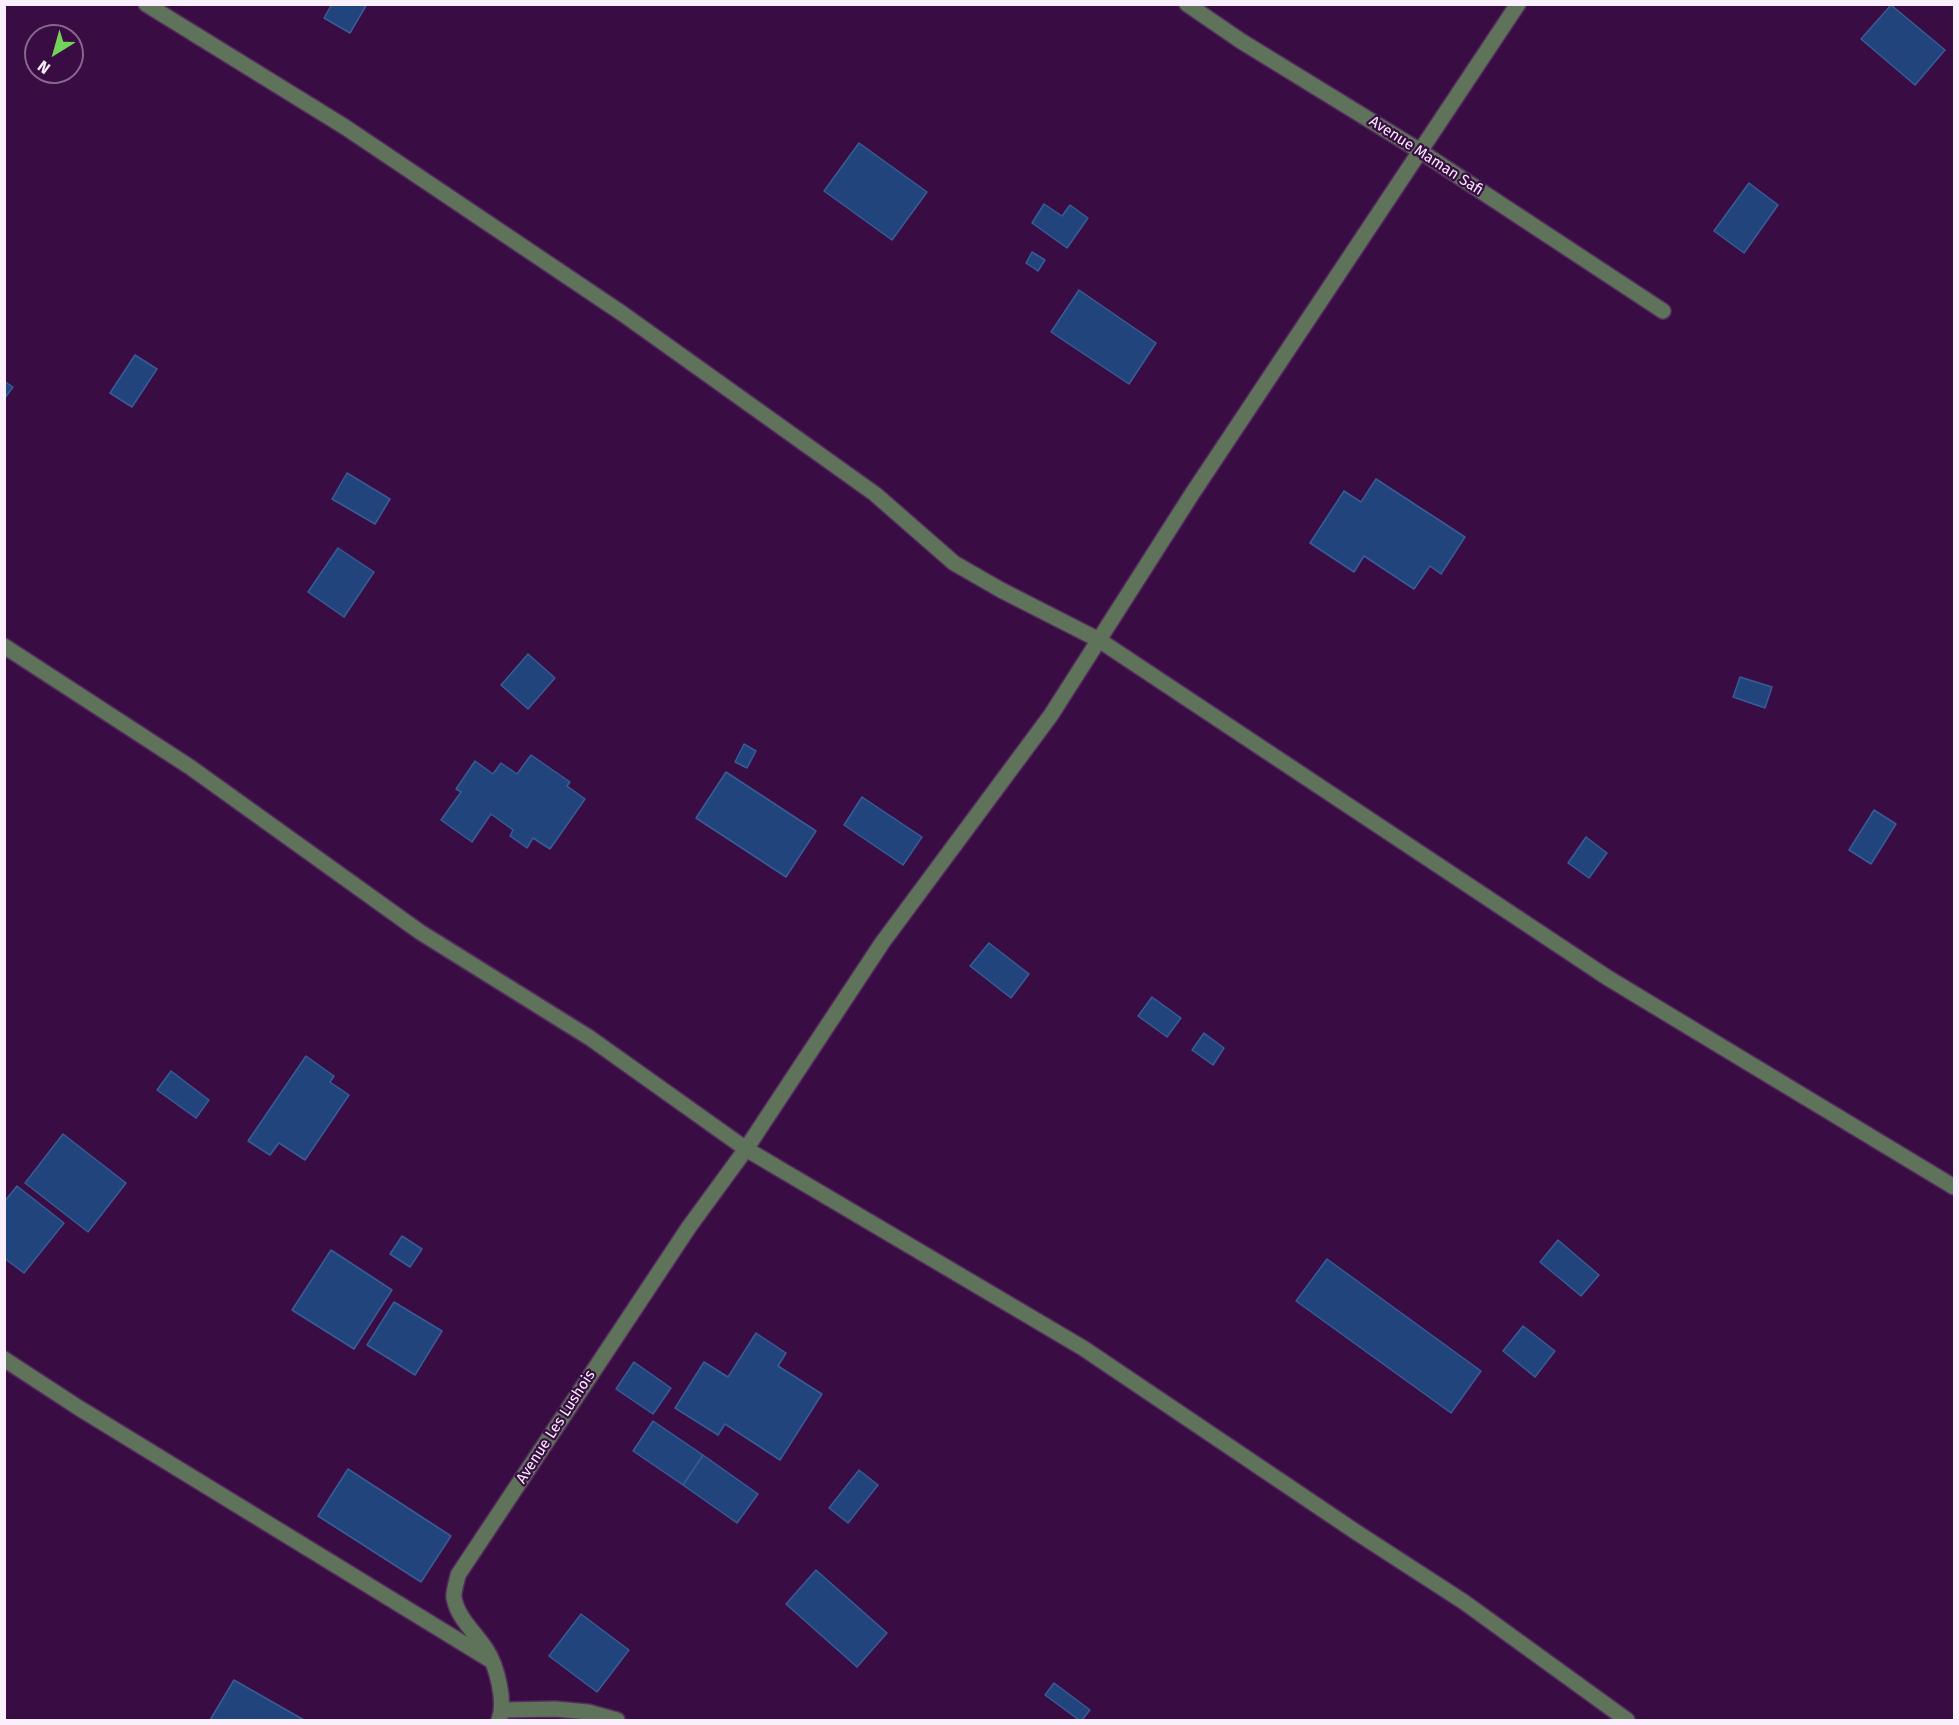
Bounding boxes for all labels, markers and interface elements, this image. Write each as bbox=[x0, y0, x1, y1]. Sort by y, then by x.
north arrow bbox=[24, 24, 84, 84]
text: N bbox=[34, 56, 54, 78]
street label: Avenue Maman Safi bbox=[1366, 112, 1486, 200]
street label: Avenue Les Lushois bbox=[513, 1367, 599, 1487]

